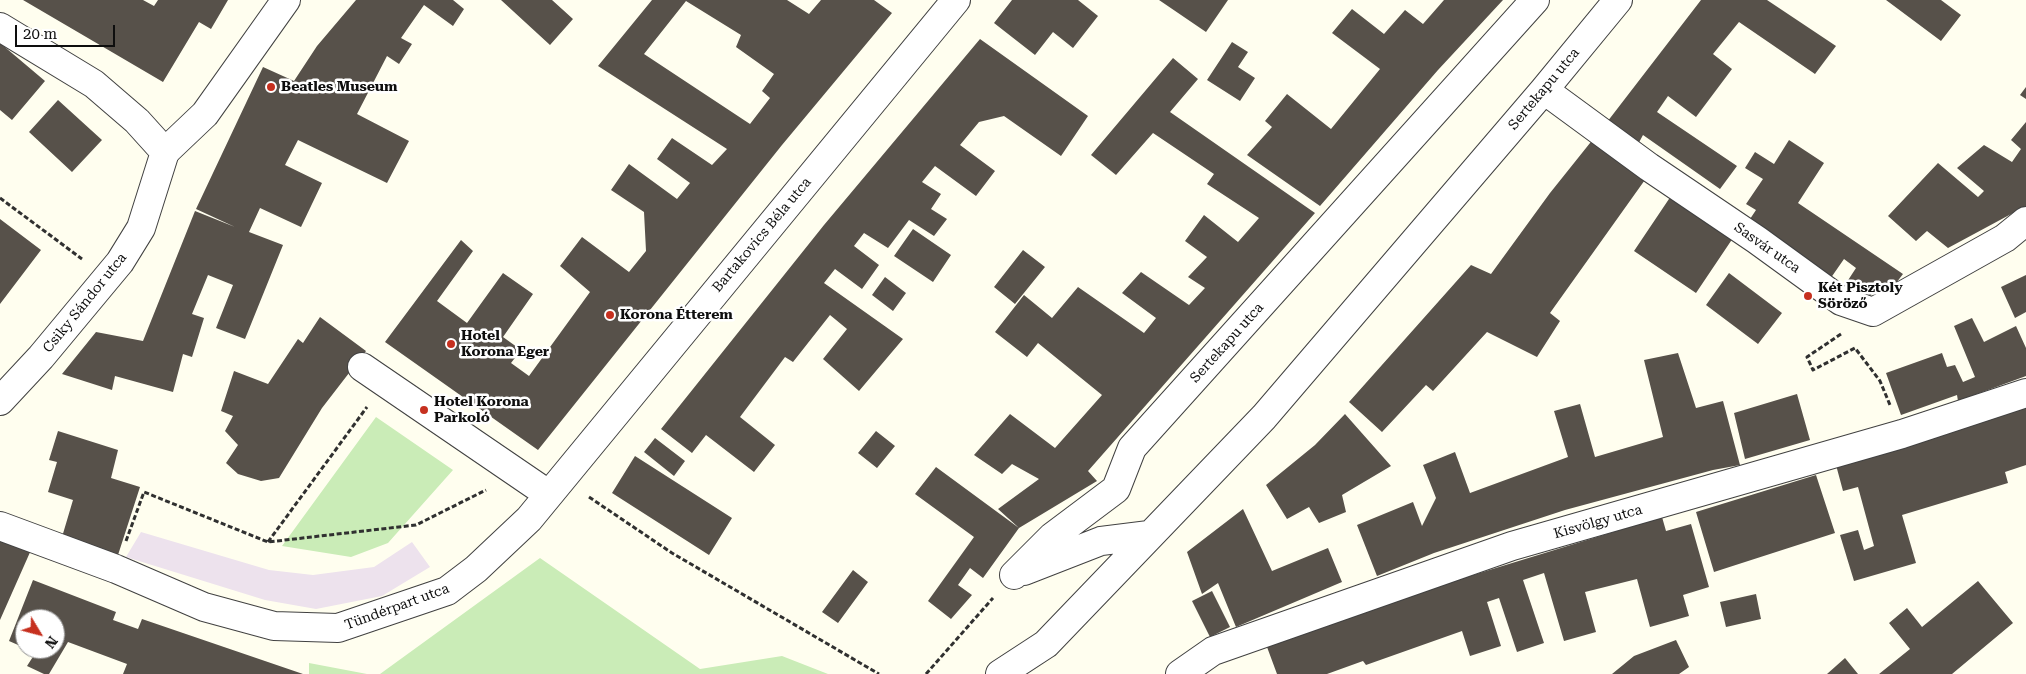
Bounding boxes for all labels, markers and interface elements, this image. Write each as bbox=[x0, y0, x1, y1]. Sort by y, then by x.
scale bar bbox=[18, 15, 118, 47]
text: 20 m bbox=[23, 25, 57, 43]
street label: Sertekapu utca bbox=[1505, 45, 1583, 133]
place label: Beatles Museum bbox=[281, 79, 398, 95]
marker: Beatles Museum bbox=[265, 81, 277, 93]
street label: Bartakovics Béla utca bbox=[709, 174, 815, 296]
street label: Sasvár utca bbox=[1731, 219, 1803, 277]
street label: Csiky Sándor utca bbox=[40, 250, 130, 356]
place label: Két Pisztoly Söröző bbox=[1818, 280, 1903, 312]
marker: Két Pisztoly Söröző bbox=[1802, 290, 1814, 302]
street label: Sertekapu utca bbox=[1187, 300, 1267, 386]
place label: Korona Étterem bbox=[620, 307, 733, 323]
marker: Korona Étterem bbox=[604, 309, 616, 321]
place label: Hotel Korona Eger bbox=[461, 328, 549, 361]
marker: Hotel Korona Eger bbox=[445, 338, 457, 350]
place label: Hotel Korona Parkoló bbox=[434, 394, 529, 427]
marker: Hotel Korona Parkoló bbox=[418, 404, 430, 416]
street label: Kisvölgy utca bbox=[1552, 501, 1644, 543]
street label: Tündérpart utca bbox=[342, 580, 452, 634]
north arrow bbox=[15, 609, 65, 659]
text: N bbox=[42, 633, 61, 652]

